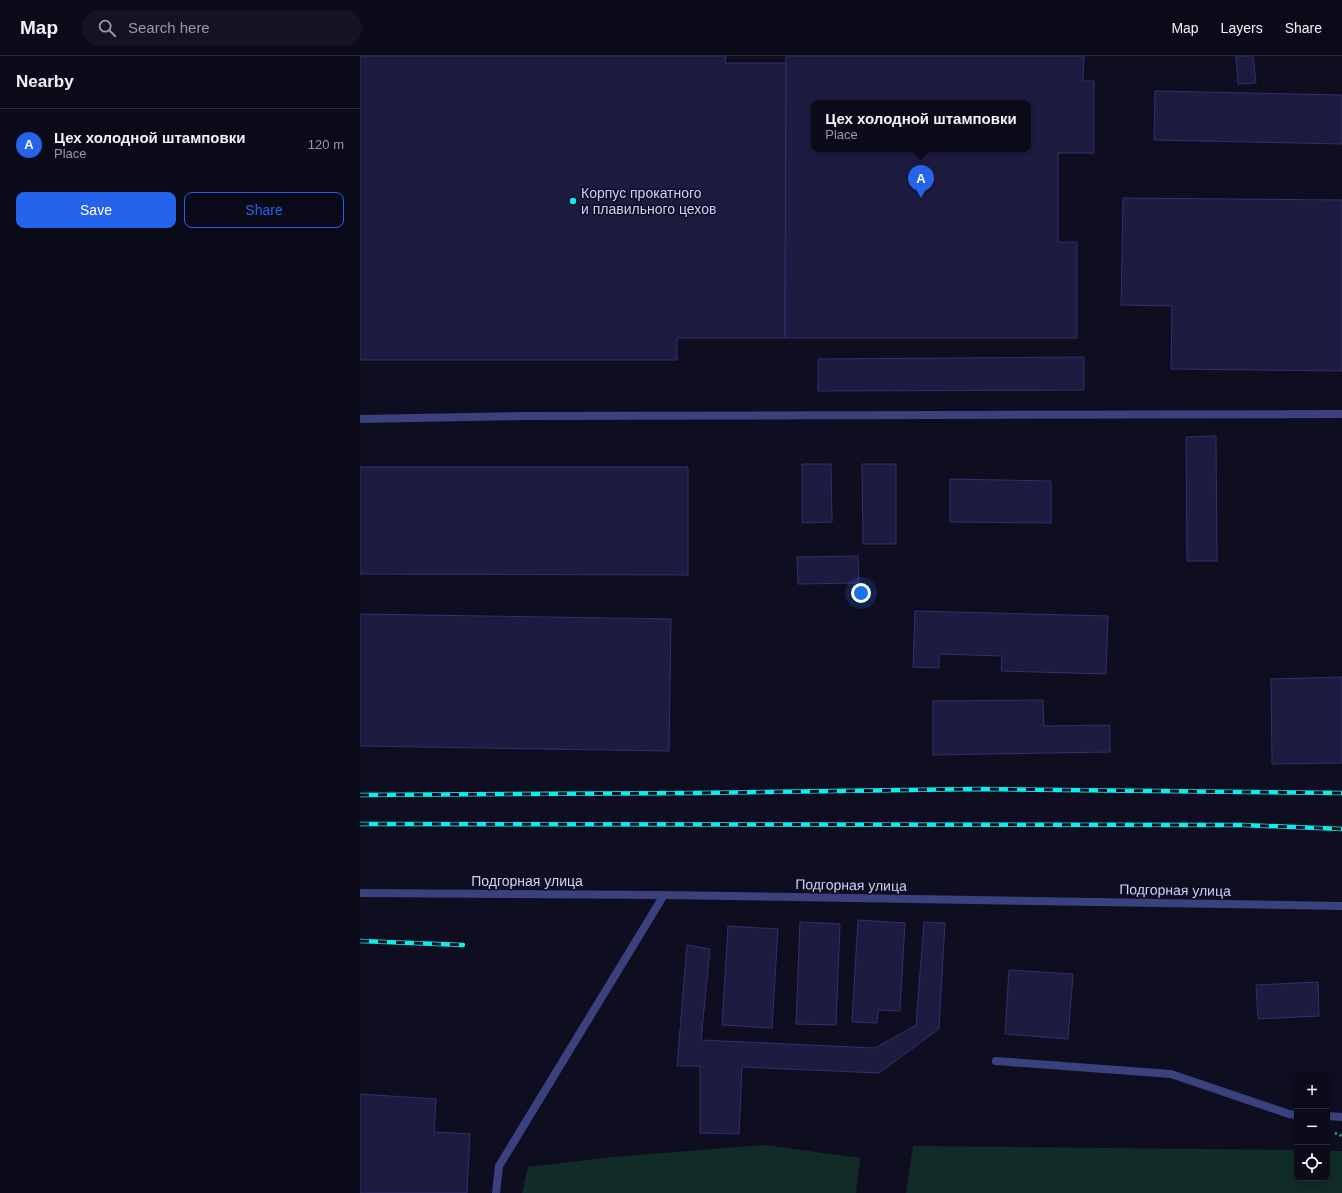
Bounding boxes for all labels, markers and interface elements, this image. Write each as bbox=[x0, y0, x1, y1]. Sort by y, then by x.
search box bbox=[82, 10, 362, 46]
text: Map bbox=[20, 17, 58, 38]
icon: search bbox=[96, 17, 118, 39]
text: Search here bbox=[128, 19, 210, 36]
text: Map bbox=[1171, 20, 1199, 36]
text: Layers bbox=[1221, 20, 1263, 36]
text: Share bbox=[1285, 20, 1322, 36]
text: Nearby bbox=[16, 72, 74, 91]
popup bbox=[811, 100, 1031, 152]
text: Цех холодной штамповки bbox=[825, 110, 1017, 127]
text: Place bbox=[825, 127, 858, 142]
text: Цех холодной штамповки bbox=[54, 129, 245, 146]
text: A bbox=[24, 137, 34, 152]
text: 120 m bbox=[308, 137, 344, 152]
text: Place bbox=[54, 146, 87, 161]
pin: A bbox=[908, 165, 934, 198]
place label: Корпус прокатного и плавильного цехов bbox=[581, 185, 716, 217]
button: Save bbox=[16, 192, 176, 228]
button: Share bbox=[184, 192, 344, 228]
marker: Корпус прокатного и плавильного цехов bbox=[568, 196, 578, 206]
your location bbox=[851, 583, 871, 603]
street label: Подгорная улица bbox=[471, 873, 583, 889]
street label: Подгорная улица bbox=[795, 876, 907, 894]
street label: Подгорная улица bbox=[1119, 881, 1231, 899]
map controls bbox=[1294, 1073, 1330, 1181]
button: + bbox=[1294, 1073, 1330, 1109]
button: − bbox=[1294, 1109, 1330, 1145]
button: locate bbox=[1294, 1145, 1330, 1181]

